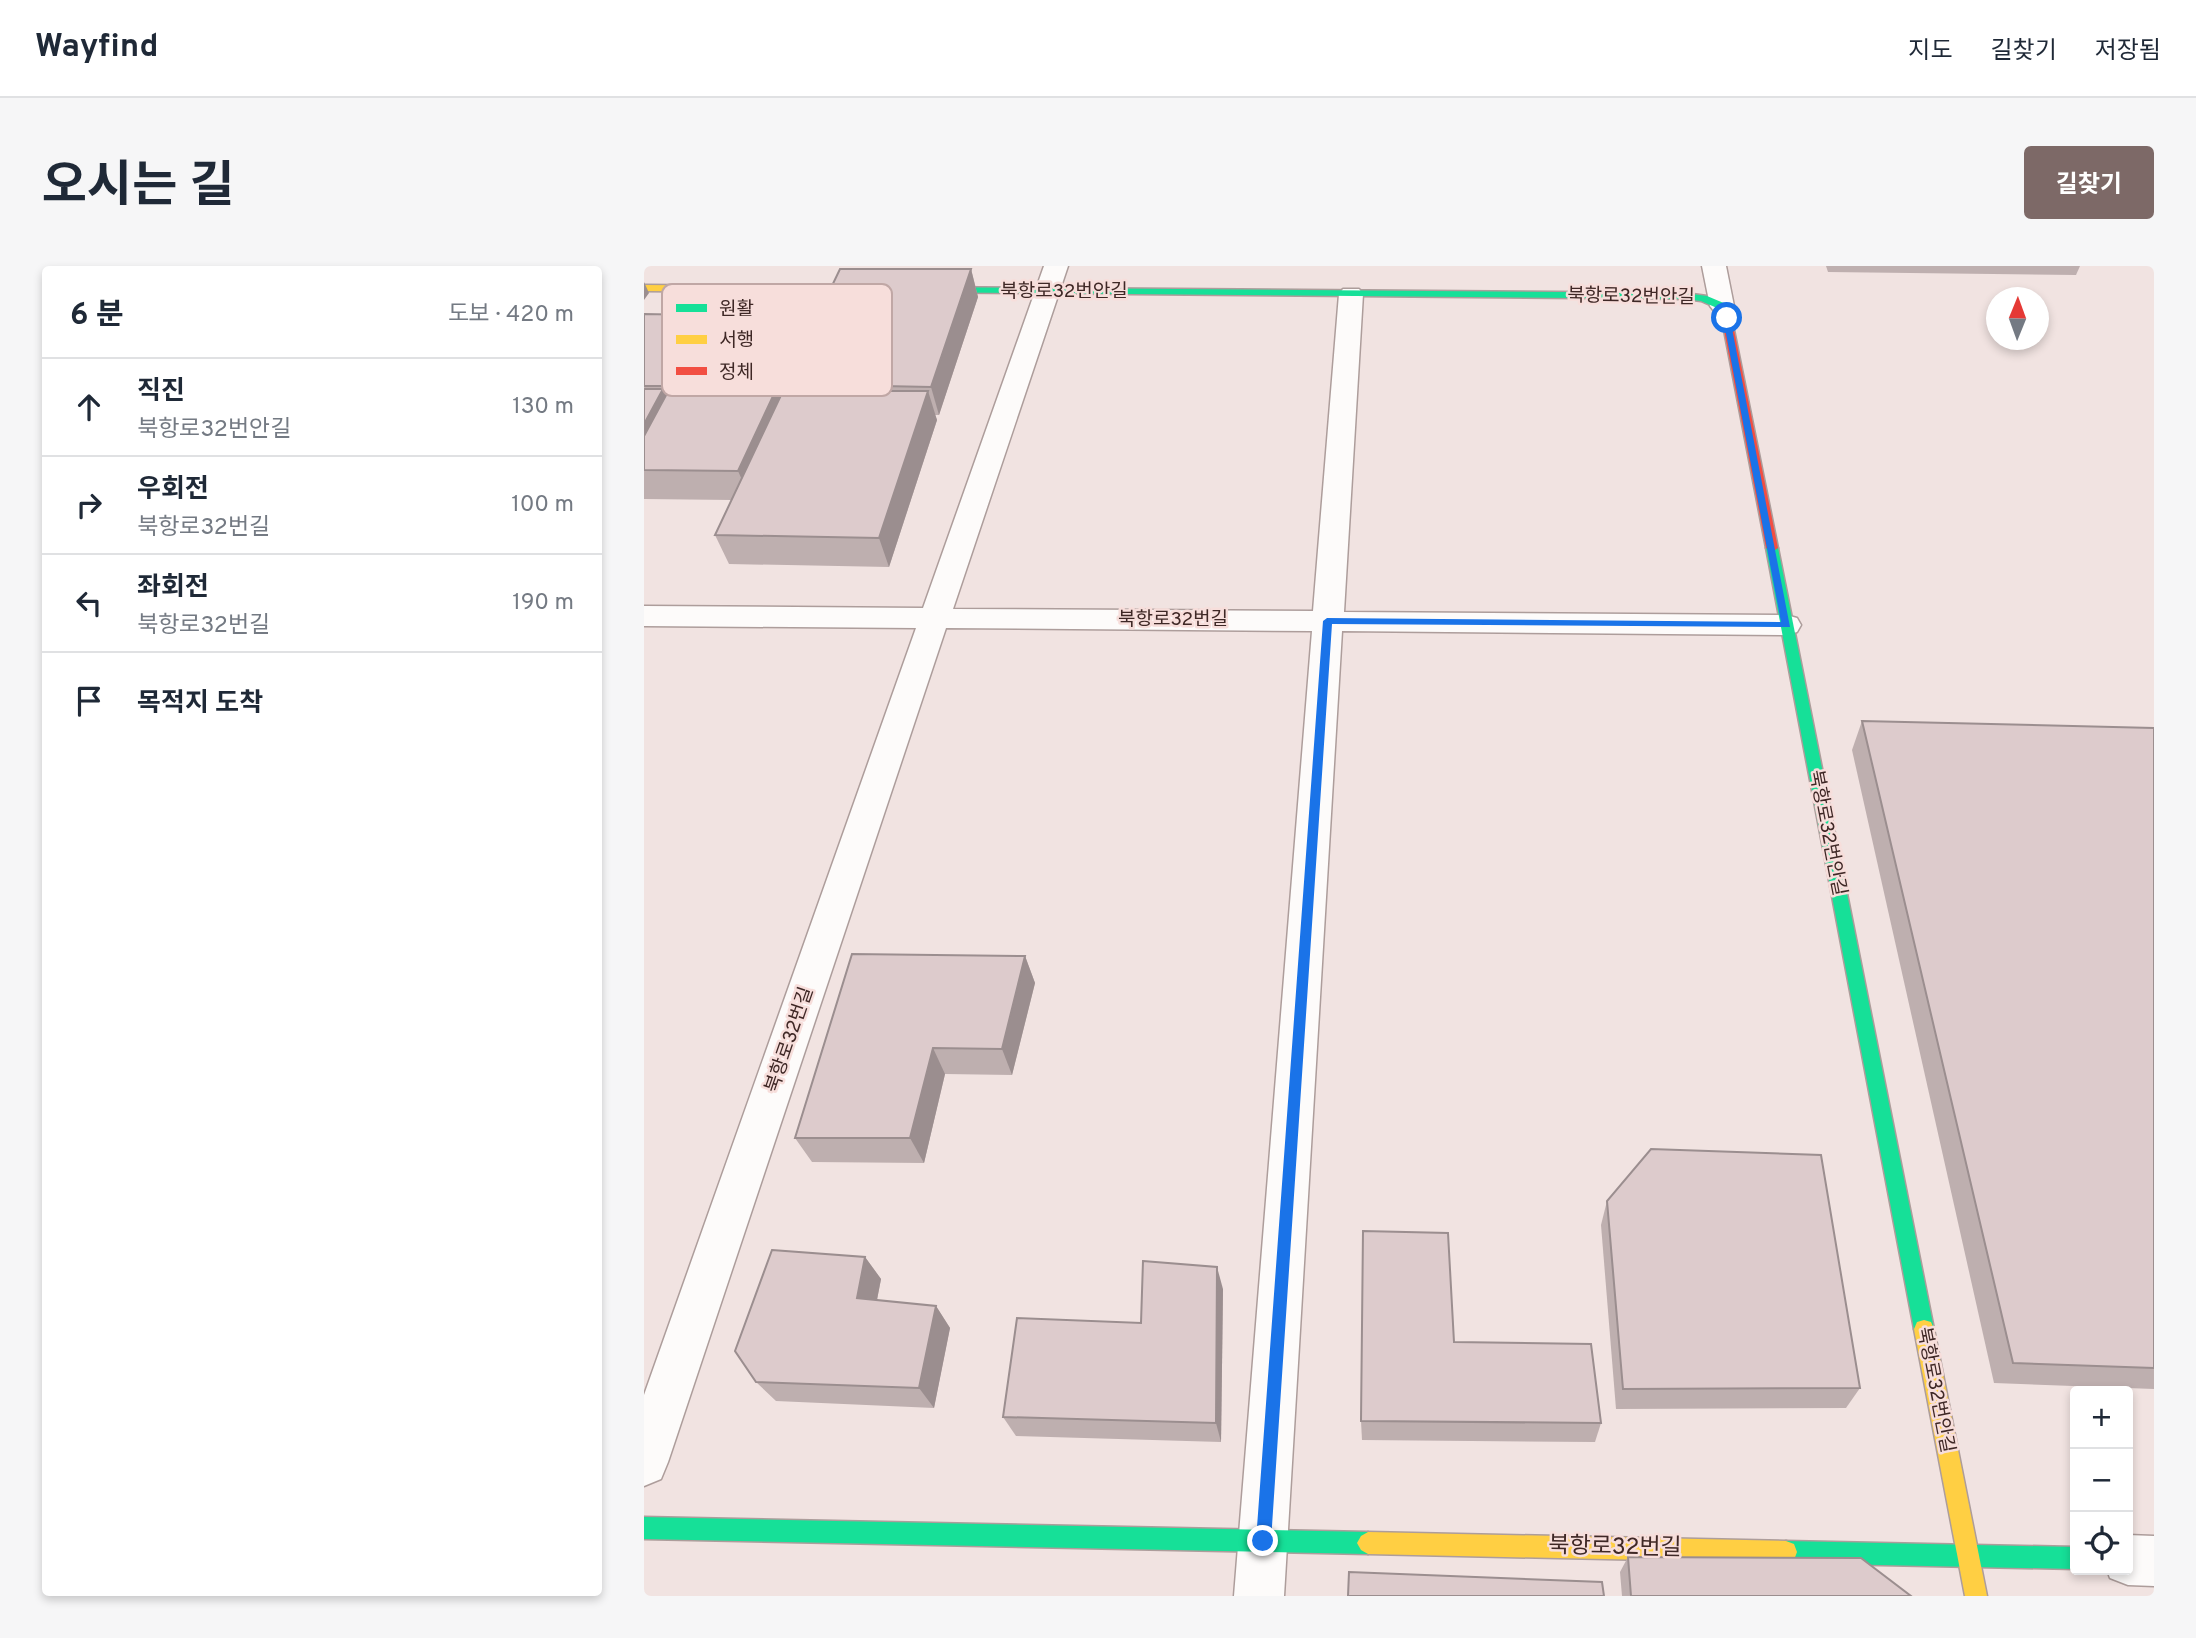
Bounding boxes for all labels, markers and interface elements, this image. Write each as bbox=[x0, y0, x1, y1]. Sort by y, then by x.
text: Wayfind bbox=[35, 27, 158, 69]
text: 지도 bbox=[1908, 37, 1953, 67]
text: 길찾기 bbox=[1991, 37, 2057, 67]
text: 저장됨 bbox=[2095, 37, 2161, 67]
button: 길찾기 bbox=[2024, 146, 2154, 219]
text: 오시는 길 bbox=[42, 158, 235, 220]
street label: 북항로32번안길 bbox=[1000, 280, 1128, 304]
legend bbox=[662, 284, 892, 396]
street label: 북항로32번안길 bbox=[1567, 284, 1695, 310]
north arrow bbox=[1986, 287, 2049, 350]
text: 6 분 bbox=[70, 298, 124, 335]
text: 원활 bbox=[719, 298, 754, 322]
text: 도보 · 420 m bbox=[448, 301, 574, 330]
route start bbox=[1711, 302, 1742, 333]
text: 서행 bbox=[719, 329, 754, 353]
text: 정체 bbox=[719, 361, 754, 385]
text: 직진 bbox=[137, 376, 185, 409]
icon: ahead bbox=[70, 388, 108, 426]
text: 130 m bbox=[512, 393, 574, 422]
text: 북항로32번안길 bbox=[137, 416, 291, 445]
text: 우회전 bbox=[137, 474, 209, 507]
icon: right bbox=[70, 486, 108, 524]
text: 100 m bbox=[511, 491, 574, 520]
text: 북항로32번길 bbox=[137, 514, 270, 543]
text: 좌회전 bbox=[137, 572, 209, 605]
icon: left bbox=[70, 584, 108, 622]
text: 190 m bbox=[512, 589, 574, 618]
street label: 북항로32번길 bbox=[1118, 608, 1228, 632]
text: 북항로32번길 bbox=[137, 612, 270, 641]
icon: arrive bbox=[70, 682, 108, 720]
text: 목적지 도착 bbox=[137, 688, 263, 721]
street label: 북항로32번안길 bbox=[1803, 768, 1851, 898]
street label: 북항로32번길 bbox=[761, 984, 819, 1096]
street label: 북항로32번안길 bbox=[1911, 1325, 1959, 1455]
map controls bbox=[2070, 1386, 2133, 1575]
button: + bbox=[2070, 1386, 2133, 1449]
button: − bbox=[2070, 1449, 2133, 1512]
button: locate bbox=[2070, 1512, 2133, 1575]
route end bbox=[1247, 1525, 1278, 1556]
street label: 북항로32번길 bbox=[1548, 1532, 1682, 1564]

